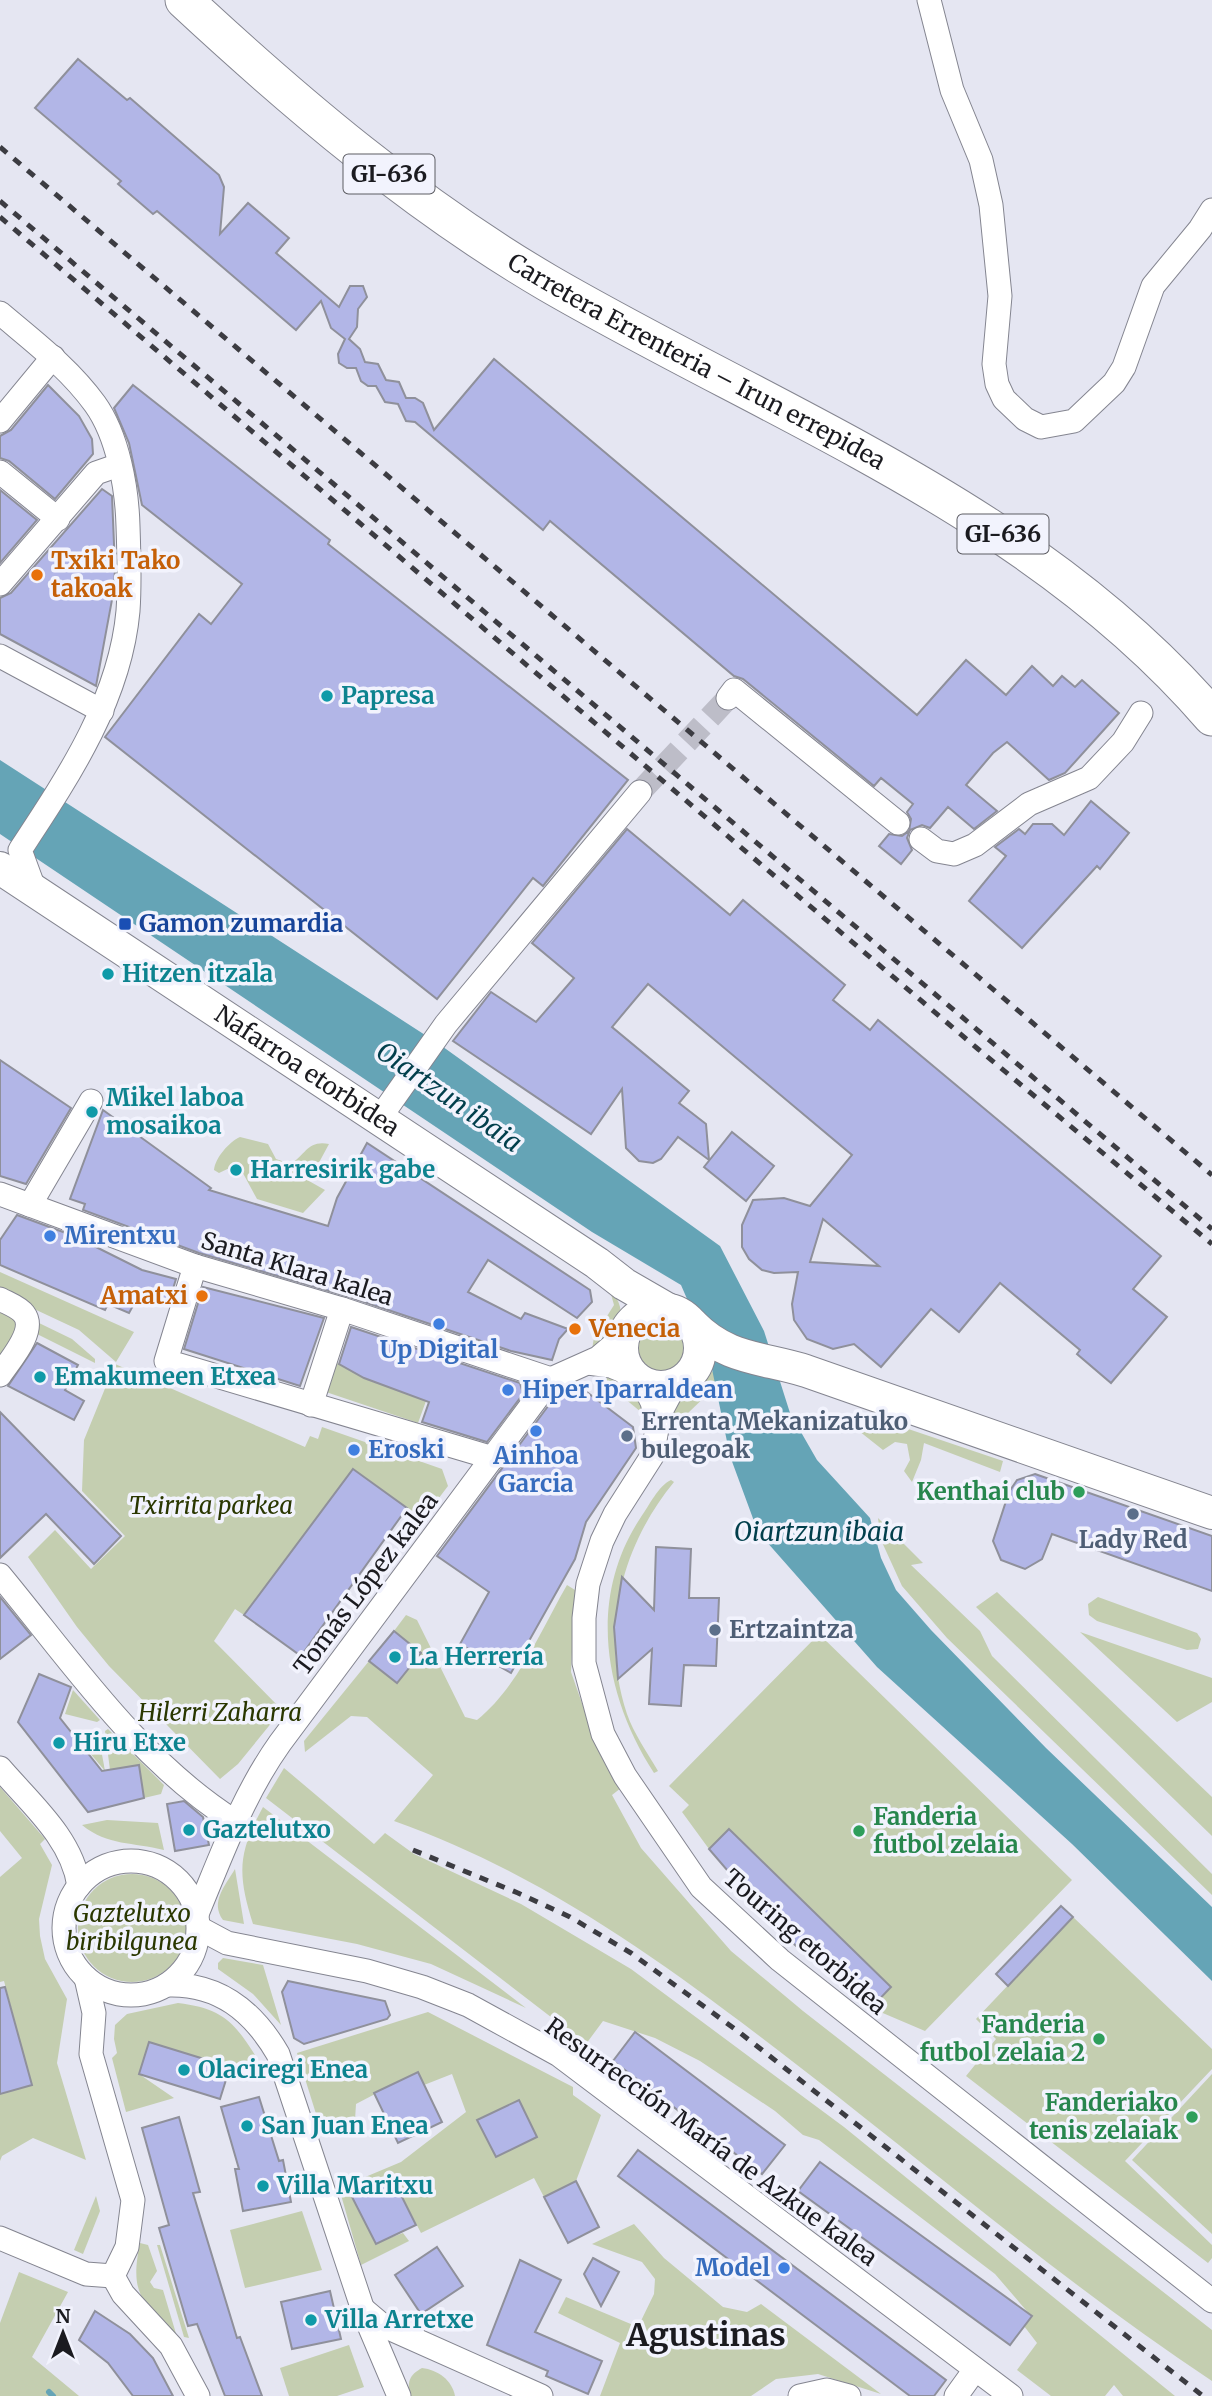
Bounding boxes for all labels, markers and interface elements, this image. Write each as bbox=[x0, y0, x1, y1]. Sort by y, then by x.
road number: GI-636 bbox=[344, 154, 434, 194]
street label: Carretera Errenteria – Irun errepidea bbox=[502, 246, 891, 476]
road number: GI-636 bbox=[958, 514, 1048, 554]
place label: Txiki Tako takoak bbox=[51, 545, 180, 604]
marker: Txiki Tako takoak bbox=[29, 567, 45, 583]
place label: Papresa bbox=[341, 680, 435, 711]
marker: Papresa bbox=[319, 688, 335, 704]
place label: Gamon zumardia bbox=[139, 908, 343, 939]
marker: Gamon zumardia bbox=[117, 916, 133, 932]
place label: Hitzen itzala bbox=[122, 958, 273, 989]
marker: Hitzen itzala bbox=[100, 966, 116, 982]
street label: Nafarroa etorbidea bbox=[209, 998, 405, 1143]
water label: Oiartzun ibaia bbox=[370, 1034, 529, 1159]
place label: Mikel laboa mosaikoa bbox=[106, 1082, 244, 1141]
marker: Mikel laboa mosaikoa bbox=[84, 1104, 100, 1120]
place label: Harresirik gabe bbox=[250, 1154, 435, 1185]
marker: Harresirik gabe bbox=[228, 1162, 244, 1178]
place label: Mirentxu bbox=[64, 1220, 176, 1251]
street label: Santa Klara kalea bbox=[197, 1225, 397, 1313]
marker: Mirentxu bbox=[42, 1228, 58, 1244]
place label: Amatxi bbox=[99, 1280, 188, 1311]
marker: Amatxi bbox=[194, 1288, 210, 1304]
place label: Venecia bbox=[588, 1313, 680, 1344]
marker: Up Digital bbox=[431, 1316, 447, 1332]
marker: Venecia bbox=[567, 1321, 583, 1337]
place label: Up Digital bbox=[380, 1334, 499, 1365]
place label: Emakumeen Etxea bbox=[54, 1361, 276, 1392]
marker: Emakumeen Etxea bbox=[32, 1369, 48, 1385]
place label: Hiper Iparraldean bbox=[522, 1374, 733, 1405]
marker: Hiper Iparraldean bbox=[500, 1382, 516, 1398]
place label: Errenta Mekanizatuko bulegoak bbox=[641, 1406, 908, 1465]
marker: Ainhoa Garcia bbox=[528, 1423, 544, 1439]
marker: Errenta Mekanizatuko bulegoak bbox=[619, 1428, 635, 1444]
place label: Eroski bbox=[368, 1434, 445, 1465]
place label: Ainhoa Garcia bbox=[492, 1440, 579, 1499]
marker: Eroski bbox=[346, 1442, 362, 1458]
place label: Kenthai club bbox=[916, 1476, 1065, 1507]
marker: Kenthai club bbox=[1071, 1484, 1087, 1500]
street label: Tomás López kalea bbox=[287, 1486, 445, 1681]
park label: Txirrita parkea bbox=[129, 1490, 293, 1521]
marker: Lady Red bbox=[1125, 1506, 1141, 1522]
water label: Oiartzun ibaia bbox=[734, 1515, 904, 1548]
place label: Lady Red bbox=[1078, 1524, 1188, 1555]
place label: Ertzaintza bbox=[729, 1614, 854, 1645]
marker: Ertzaintza bbox=[707, 1622, 723, 1638]
place label: La Herrería bbox=[409, 1641, 544, 1672]
marker: La Herrería bbox=[387, 1649, 403, 1665]
park label: Hilerri Zaharra bbox=[137, 1697, 302, 1728]
place label: Hiru Etxe bbox=[73, 1727, 186, 1758]
marker: Hiru Etxe bbox=[51, 1735, 67, 1751]
place label: Fanderia futbol zelaia bbox=[873, 1801, 1019, 1860]
place label: Gaztelutxo bbox=[203, 1814, 331, 1845]
marker: Gaztelutxo bbox=[181, 1822, 197, 1838]
marker: Fanderia futbol zelaia bbox=[851, 1823, 867, 1839]
street label: Touring etorbidea bbox=[717, 1862, 894, 2021]
park label: Gaztelutxo biribilgunea bbox=[66, 1898, 198, 1957]
place label: Fanderia futbol zelaia 2 bbox=[919, 2009, 1085, 2068]
street label: Resurrección María de Azkue kalea bbox=[539, 2011, 884, 2273]
marker: Fanderia futbol zelaia 2 bbox=[1091, 2031, 1107, 2047]
place label: Olaciregi Enea bbox=[198, 2054, 368, 2085]
marker: Olaciregi Enea bbox=[176, 2062, 192, 2078]
place label: Fanderiako tenis zelaiak bbox=[1029, 2087, 1178, 2146]
marker: Fanderiako tenis zelaiak bbox=[1184, 2109, 1200, 2125]
place label: San Juan Enea bbox=[261, 2110, 429, 2141]
marker: San Juan Enea bbox=[239, 2118, 255, 2134]
place label: Villa Maritxu bbox=[276, 2170, 433, 2201]
marker: Villa Maritxu bbox=[255, 2178, 271, 2194]
place label: Model bbox=[695, 2252, 770, 2283]
marker: Model bbox=[776, 2260, 792, 2276]
north arrow bbox=[28, 2298, 98, 2368]
text: N bbox=[55, 2304, 71, 2328]
place label: Villa Arretxe bbox=[324, 2304, 474, 2335]
marker: Villa Arretxe bbox=[303, 2312, 319, 2328]
district label: Agustinas bbox=[625, 2315, 786, 2355]

